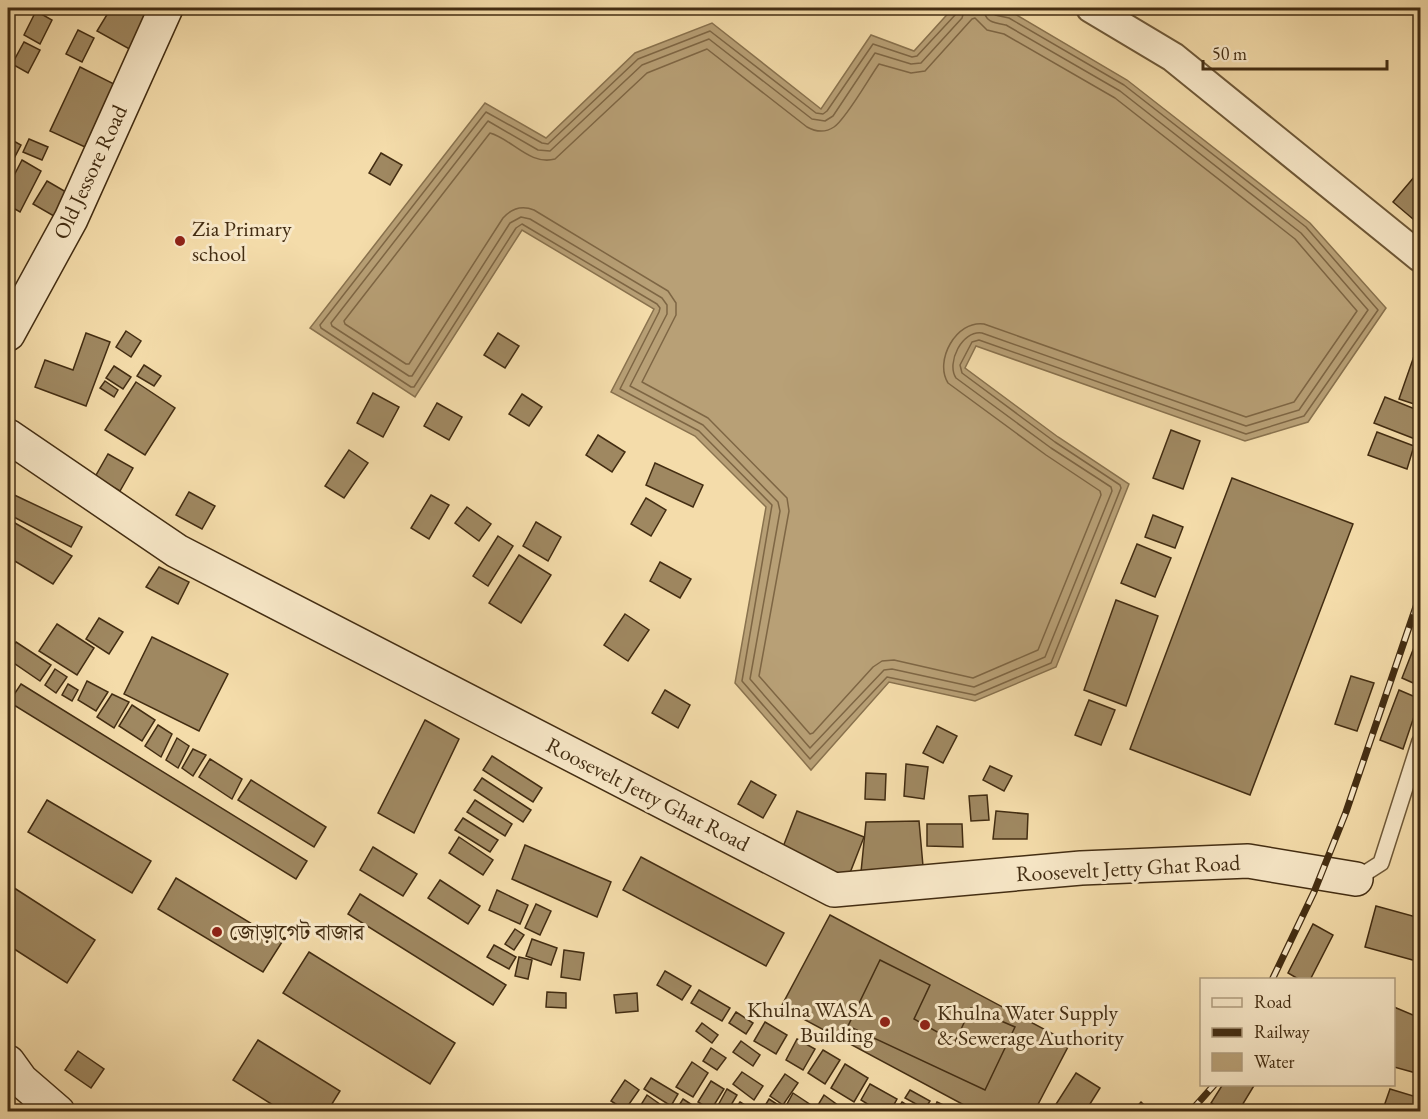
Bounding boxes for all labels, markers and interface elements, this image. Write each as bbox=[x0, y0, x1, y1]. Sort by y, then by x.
scale bar bbox=[1203, 33, 1388, 71]
text: 50 m bbox=[1212, 42, 1247, 65]
street label: Old Jessore Road bbox=[46, 99, 134, 244]
place label: Zia Primary school bbox=[192, 214, 292, 268]
marker: Zia Primary school bbox=[173, 234, 187, 248]
street label: Roosevelt Jetty Ghat Road bbox=[541, 730, 756, 858]
street label: Roosevelt Jetty Ghat Road bbox=[1015, 848, 1242, 888]
place label: জোড়াগেট বাজার bbox=[229, 918, 365, 947]
marker: জোড়াগেট বাজার bbox=[210, 925, 224, 939]
legend bbox=[1200, 978, 1395, 1086]
text: Road bbox=[1254, 990, 1293, 1013]
place label: Khulna WASA Building bbox=[747, 995, 874, 1049]
place label: Khulna Water Supply & Sewerage Authority bbox=[937, 998, 1124, 1052]
marker: Khulna WASA Building bbox=[878, 1015, 892, 1029]
marker: Khulna Water Supply & Sewerage Authority bbox=[918, 1018, 932, 1032]
text: Railway bbox=[1254, 1020, 1310, 1043]
text: Water bbox=[1254, 1050, 1295, 1073]

